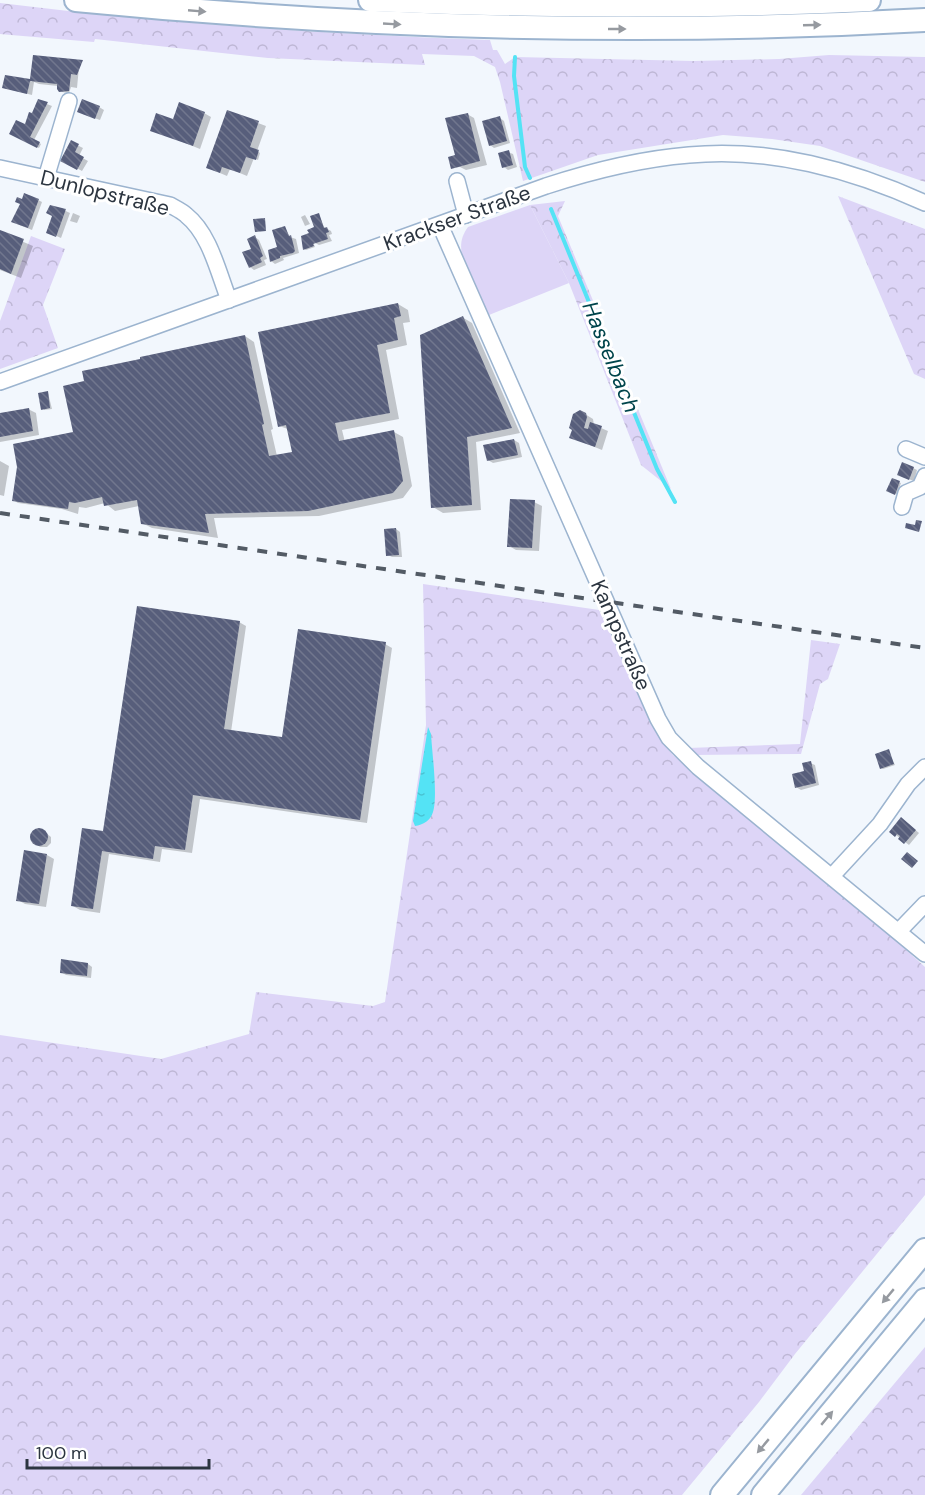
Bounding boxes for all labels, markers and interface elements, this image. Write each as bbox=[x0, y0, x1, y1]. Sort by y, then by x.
one-way arrow bbox=[188, 7, 207, 16]
one-way arrow bbox=[382, 19, 401, 28]
one-way arrow bbox=[803, 21, 822, 30]
one-way arrow bbox=[608, 24, 627, 34]
street label: Dunlopstraße bbox=[38, 163, 172, 223]
street label: Krackser Straße bbox=[380, 178, 534, 258]
water label: Hasselbach bbox=[576, 297, 646, 417]
street label: Kampstraße bbox=[584, 575, 658, 695]
one-way arrow bbox=[882, 1288, 894, 1303]
one-way arrow bbox=[820, 1411, 833, 1426]
scale bar bbox=[27, 1432, 208, 1470]
one-way arrow bbox=[757, 1438, 770, 1453]
text: 100 m bbox=[36, 1441, 87, 1465]

